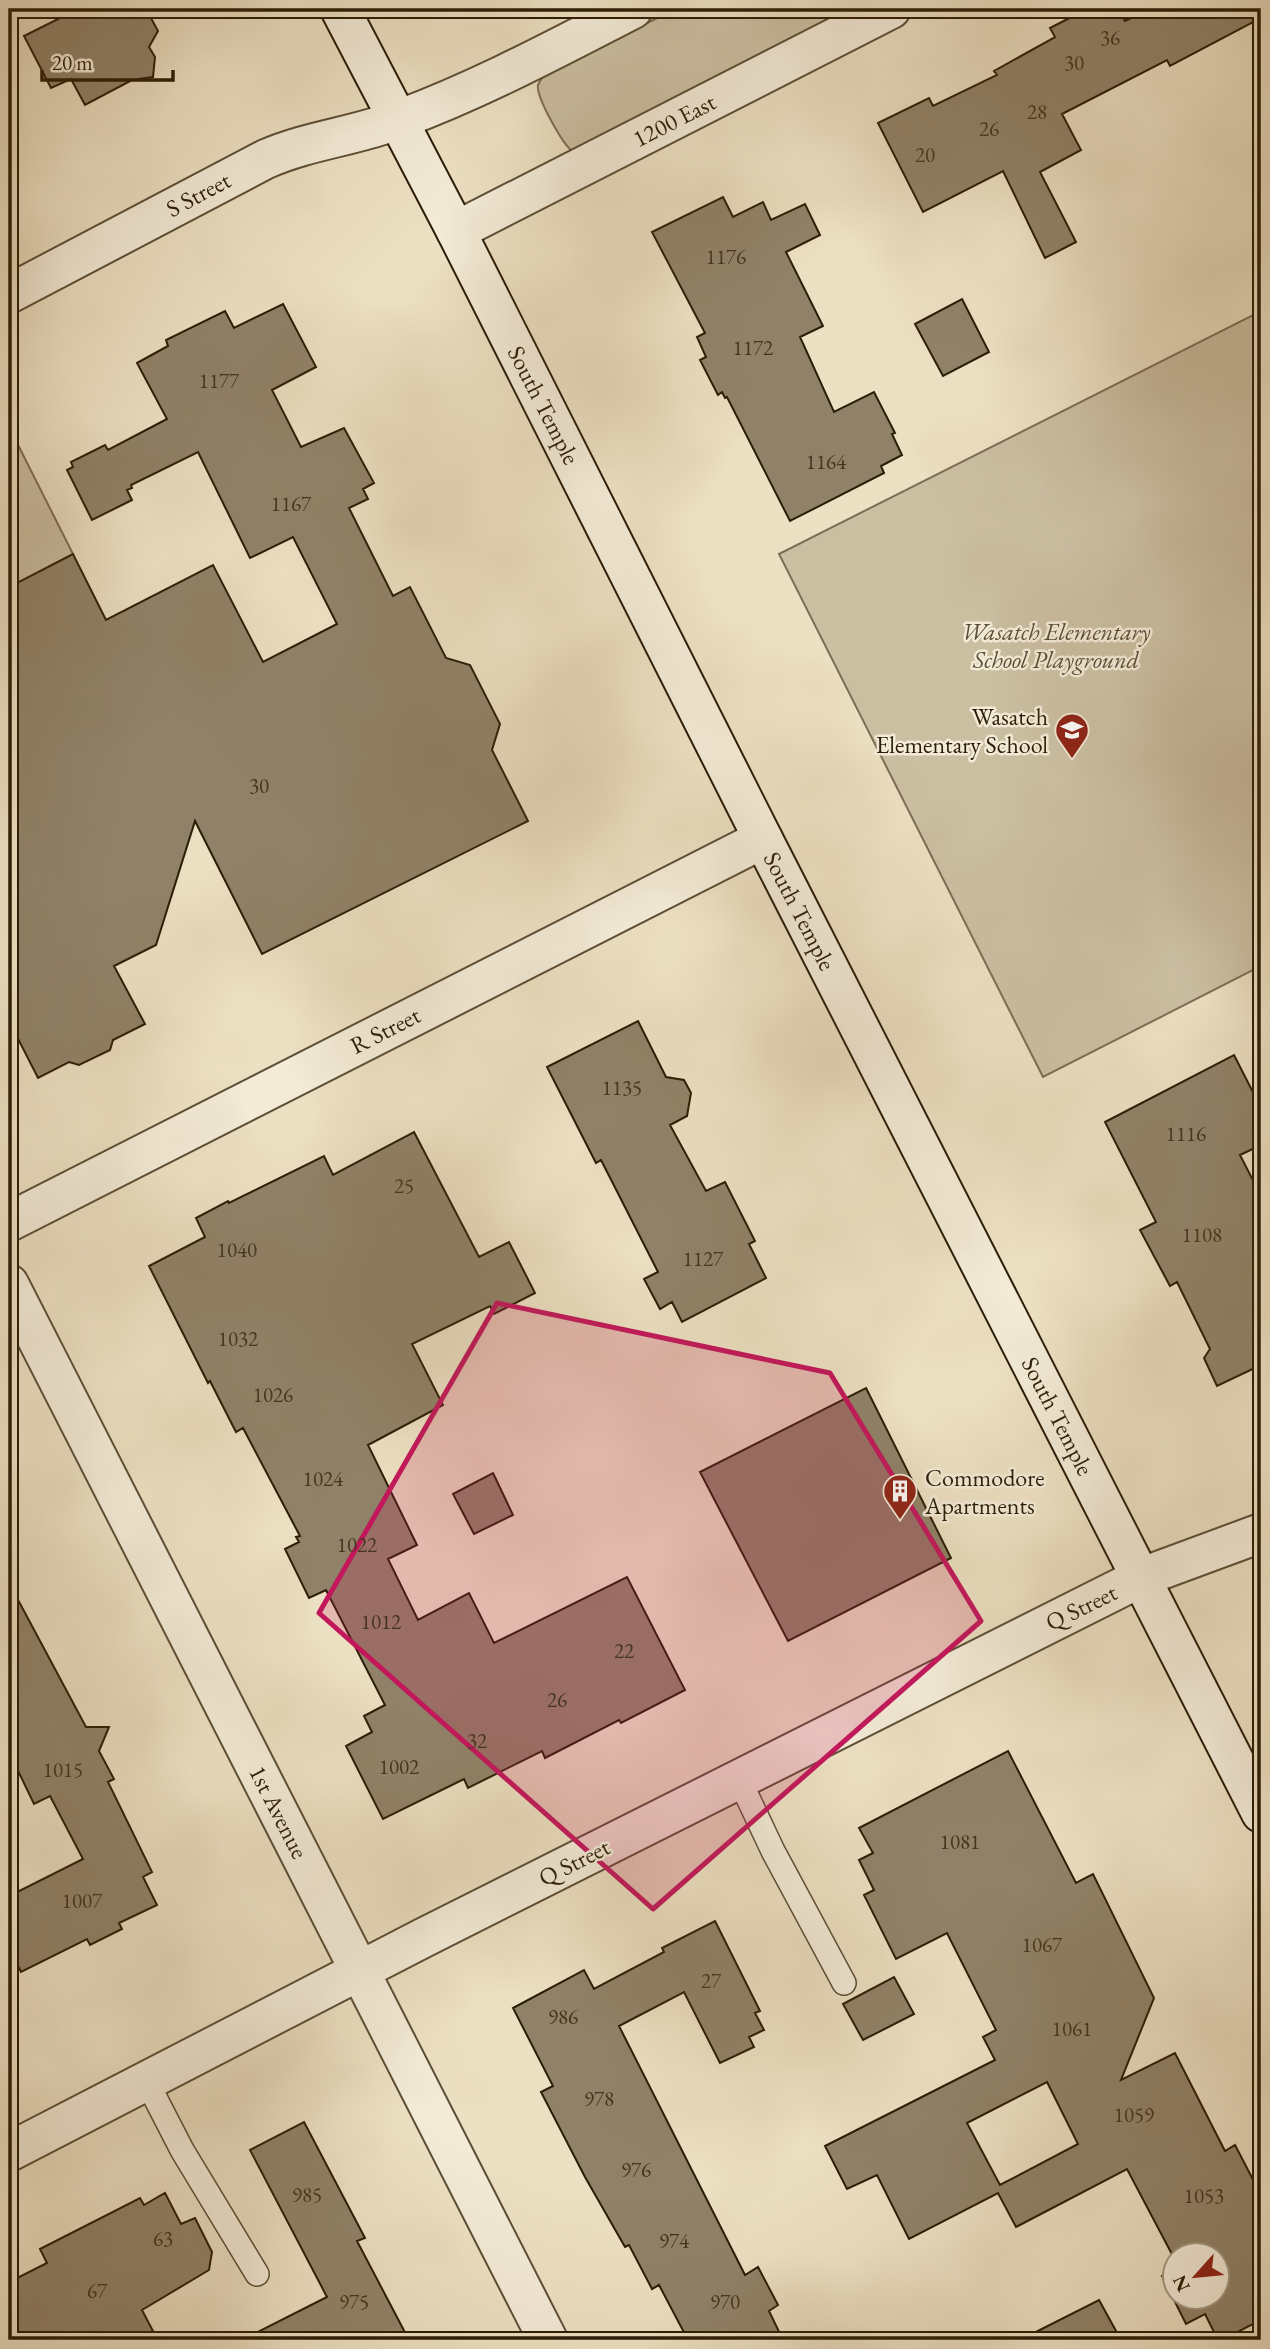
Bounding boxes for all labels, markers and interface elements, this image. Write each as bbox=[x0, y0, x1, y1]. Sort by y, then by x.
house number: 36 bbox=[1100, 24, 1120, 51]
scale bar bbox=[42, 38, 173, 82]
text: 20 m bbox=[52, 49, 93, 76]
house number: 30 bbox=[1064, 49, 1084, 76]
street label: 1200 East bbox=[627, 86, 721, 154]
house number: 28 bbox=[1027, 98, 1047, 125]
house number: 26 bbox=[979, 115, 999, 142]
house number: 20 bbox=[915, 141, 935, 168]
street label: S Street bbox=[160, 164, 236, 224]
house number: 1176 bbox=[706, 243, 746, 270]
house number: 1172 bbox=[733, 334, 773, 361]
street label: South Temple bbox=[501, 340, 587, 470]
house number: 1177 bbox=[199, 367, 240, 394]
house number: 1164 bbox=[806, 448, 847, 475]
house number: 1167 bbox=[271, 490, 312, 517]
park label: Wasatch Elementary School Playground bbox=[962, 616, 1151, 675]
place label: Wasatch Elementary School bbox=[876, 701, 1048, 760]
school or university icon: Wasatch Elementary School bbox=[1053, 711, 1091, 760]
house number: 30 bbox=[249, 772, 269, 799]
street label: South Temple bbox=[757, 846, 843, 976]
street label: R Street bbox=[345, 999, 426, 1061]
house number: 1135 bbox=[602, 1074, 642, 1101]
house number: 1116 bbox=[1166, 1120, 1206, 1147]
house number: 25 bbox=[394, 1172, 414, 1199]
house number: 1108 bbox=[1182, 1221, 1222, 1248]
house number: 1040 bbox=[217, 1236, 257, 1263]
house number: 1127 bbox=[683, 1245, 724, 1272]
house number: 1032 bbox=[218, 1325, 258, 1352]
street label: South Temple bbox=[1015, 1351, 1101, 1481]
house number: 1026 bbox=[253, 1381, 293, 1408]
place label: Commodore Apartments bbox=[924, 1462, 1045, 1521]
house number: 1024 bbox=[303, 1465, 344, 1492]
building icon: Commodore Apartments bbox=[881, 1472, 919, 1521]
house number: 1022 bbox=[337, 1531, 377, 1558]
street label: Q Street bbox=[1040, 1576, 1122, 1638]
house number: 1012 bbox=[361, 1608, 401, 1635]
house number: 22 bbox=[614, 1637, 634, 1664]
house number: 26 bbox=[547, 1686, 567, 1713]
house number: 32 bbox=[467, 1727, 487, 1754]
house number: 1002 bbox=[379, 1753, 419, 1780]
house number: 1015 bbox=[43, 1756, 83, 1783]
street label: 1st Avenue bbox=[242, 1760, 316, 1864]
house number: 1081 bbox=[940, 1828, 980, 1855]
street label: Q Street bbox=[533, 1831, 615, 1893]
house number: 1007 bbox=[62, 1887, 103, 1914]
house number: 1067 bbox=[1022, 1931, 1063, 1958]
house number: 27 bbox=[701, 1967, 722, 1994]
house number: 986 bbox=[548, 2003, 578, 2030]
house number: 1061 bbox=[1052, 2015, 1092, 2042]
house number: 978 bbox=[584, 2085, 614, 2112]
house number: 1059 bbox=[1114, 2101, 1154, 2128]
house number: 976 bbox=[621, 2156, 651, 2183]
house number: 985 bbox=[292, 2181, 322, 2208]
house number: 1053 bbox=[1184, 2182, 1224, 2209]
house number: 63 bbox=[153, 2225, 173, 2252]
house number: 974 bbox=[659, 2227, 690, 2254]
north arrow bbox=[1162, 2240, 1232, 2310]
text: N bbox=[1166, 2270, 1196, 2296]
house number: 67 bbox=[87, 2277, 108, 2304]
house number: 975 bbox=[339, 2288, 369, 2315]
house number: 970 bbox=[710, 2288, 740, 2315]

